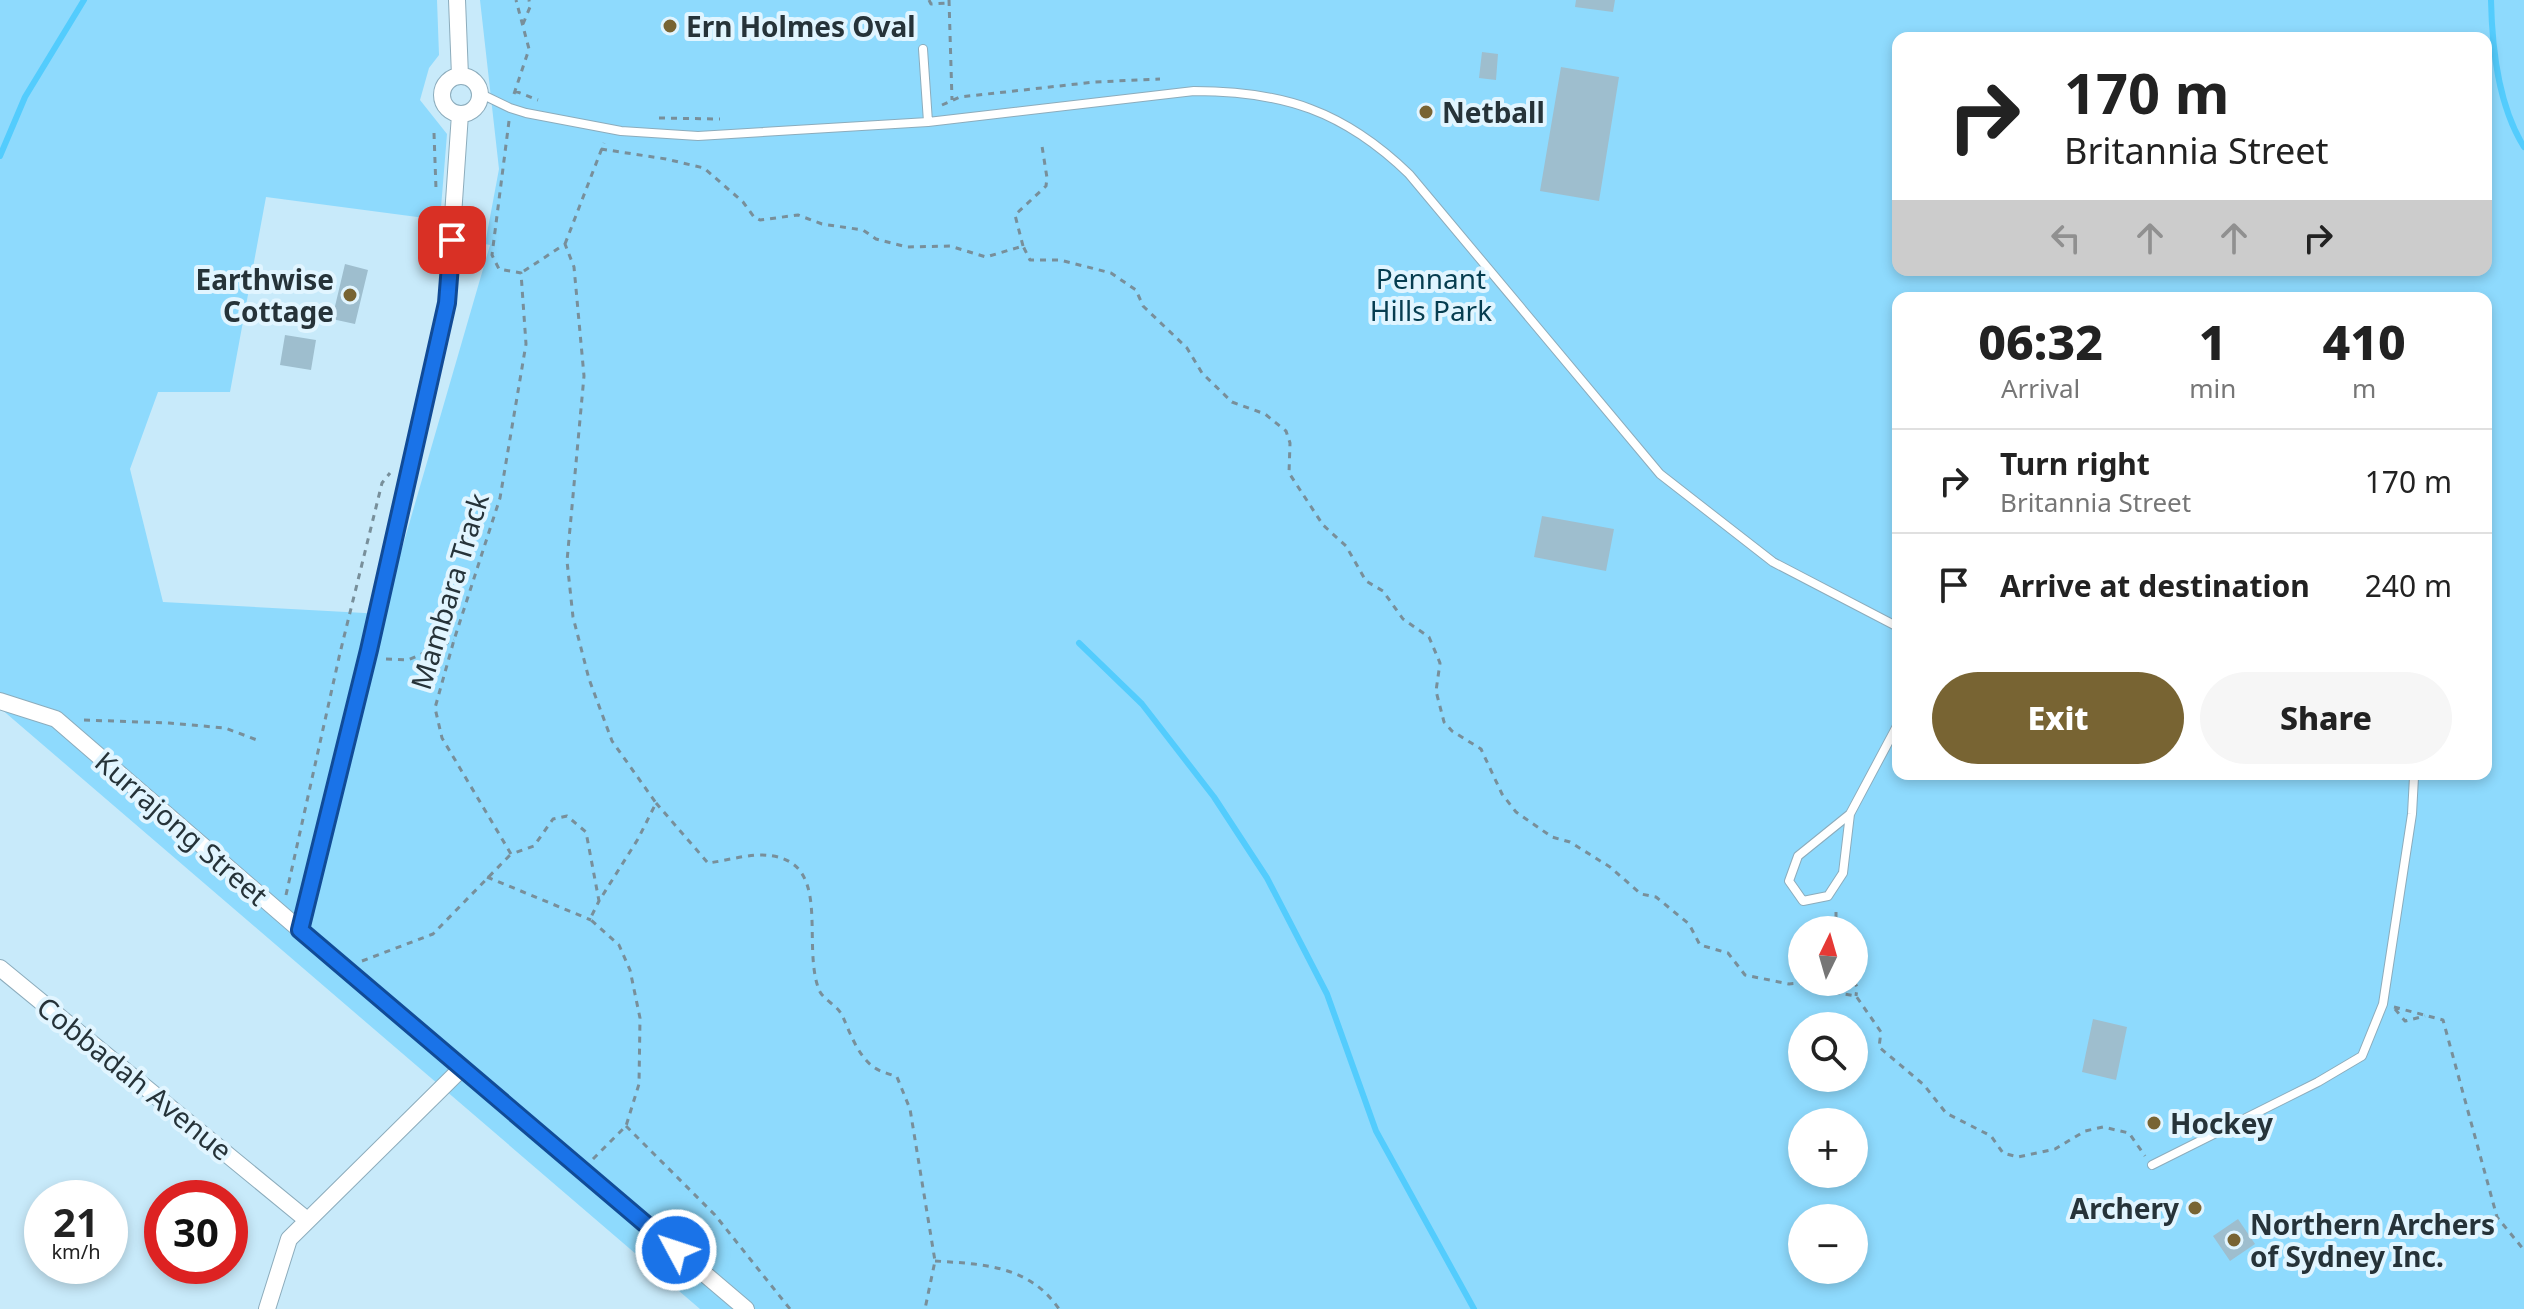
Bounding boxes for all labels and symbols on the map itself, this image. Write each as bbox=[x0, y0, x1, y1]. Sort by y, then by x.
place label: Ern Holmes Oval bbox=[686, 7, 916, 45]
marker: Ern Holmes Oval bbox=[661, 17, 679, 35]
place label: Netball bbox=[1442, 93, 1545, 131]
marker: Netball bbox=[1417, 103, 1435, 121]
pin bbox=[418, 206, 486, 274]
park label: Pennant Hills Park bbox=[1370, 259, 1492, 329]
place label: Earthwise Cottage bbox=[196, 260, 334, 330]
marker: Earthwise Cottage bbox=[341, 286, 359, 304]
street label: Mambara Track bbox=[401, 488, 497, 694]
street label: Kurrajong Street bbox=[88, 742, 276, 914]
north arrow bbox=[1788, 916, 1868, 996]
street label: Cobbadah Avenue bbox=[30, 988, 240, 1168]
place label: Hockey bbox=[2170, 1104, 2273, 1142]
marker: Hockey bbox=[2145, 1114, 2163, 1132]
speed limit sign: 30 bbox=[144, 1180, 248, 1284]
place label: Archery bbox=[2070, 1189, 2179, 1227]
marker: Archery bbox=[2186, 1199, 2204, 1217]
place label: Northern Archers of Sydney Inc. bbox=[2250, 1205, 2495, 1275]
position arrow bbox=[634, 1208, 718, 1292]
marker: Northern Archers of Sydney Inc. bbox=[2225, 1231, 2243, 1249]

